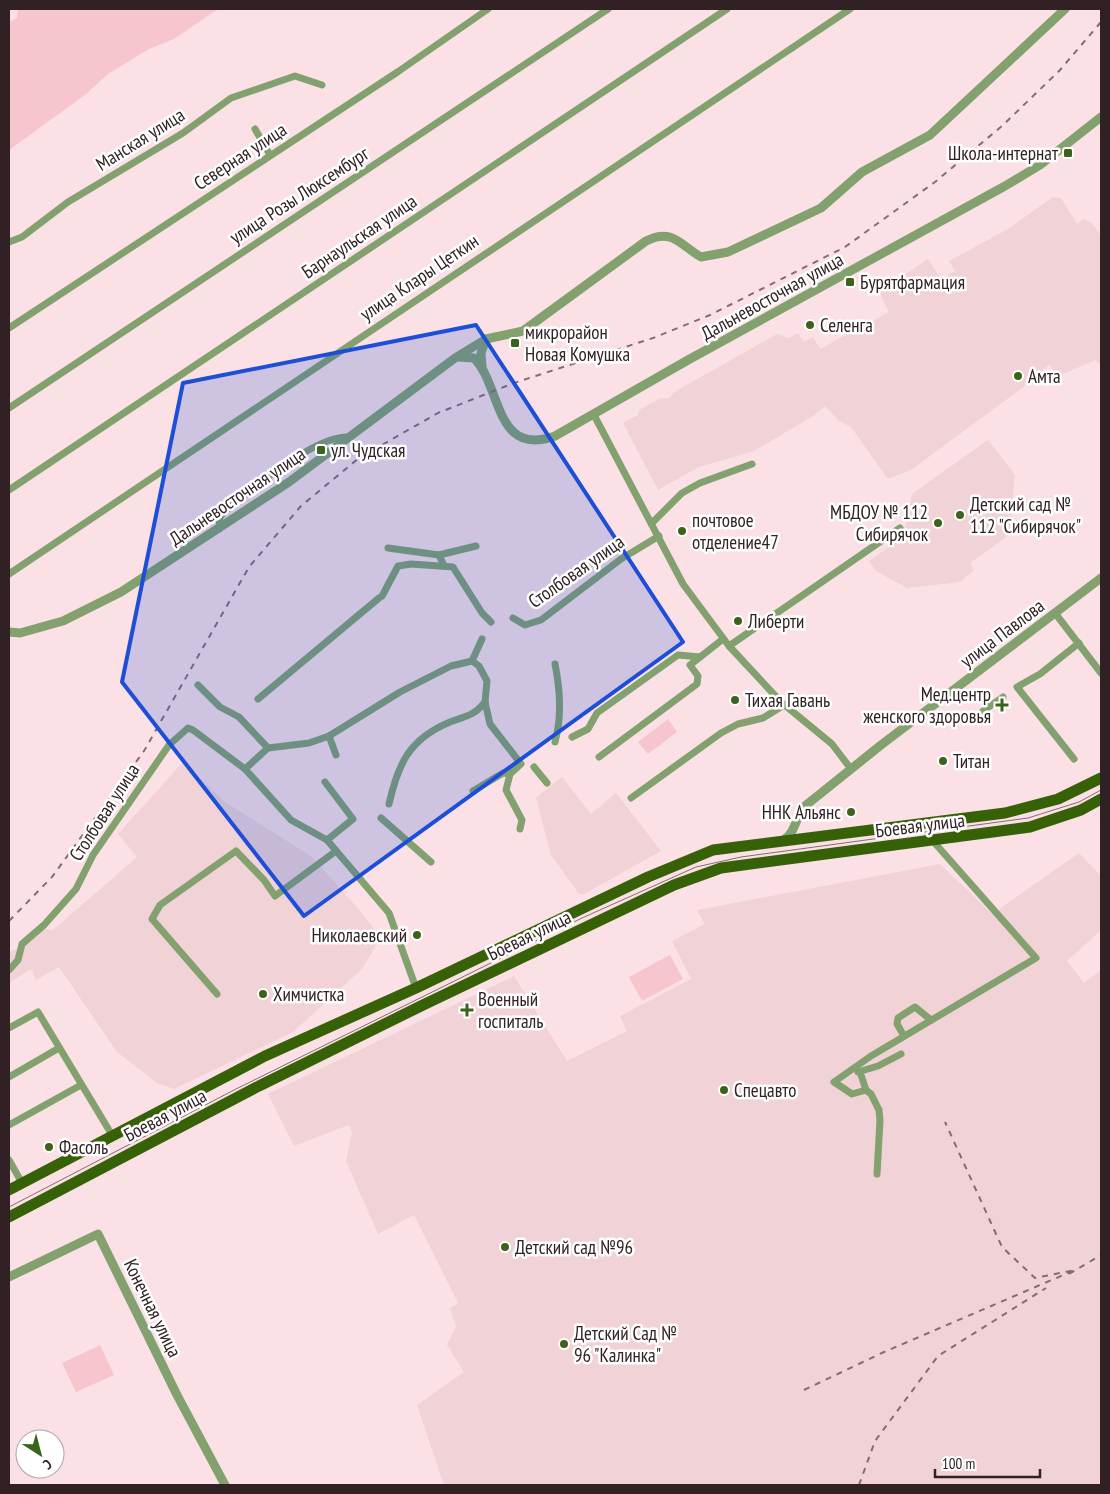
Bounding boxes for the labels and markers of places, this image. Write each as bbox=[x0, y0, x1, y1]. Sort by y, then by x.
place label: Школа-интернат bbox=[948, 141, 1059, 165]
marker: Школа-интернат bbox=[1062, 147, 1074, 159]
place label: Бурятфармация bbox=[860, 270, 965, 294]
marker: Бурятфармация bbox=[844, 276, 856, 288]
place label: Селенга bbox=[820, 313, 873, 337]
marker: Селенга bbox=[804, 319, 816, 331]
place label: микрорайон Новая Комушка bbox=[525, 320, 630, 366]
marker: микрорайон Новая Комушка bbox=[509, 337, 521, 349]
place label: Амта bbox=[1028, 364, 1061, 388]
marker: Амта bbox=[1012, 370, 1024, 382]
place label: ул. Чудская bbox=[331, 438, 405, 462]
marker: ул. Чудская bbox=[315, 444, 327, 456]
place label: Детский сад № 112 "Сибирячок" bbox=[970, 492, 1081, 538]
place label: МБДОУ № 112 Сибирячок bbox=[830, 500, 929, 546]
place label: почтовое отделение47 bbox=[692, 508, 779, 554]
marker: Детский сад № 112 "Сибирячок" bbox=[954, 509, 966, 521]
marker: МБДОУ № 112 Сибирячок bbox=[932, 517, 944, 529]
marker: почтовое отделение47 bbox=[676, 525, 688, 537]
place label: Либерти bbox=[747, 609, 804, 633]
marker: Либерти bbox=[732, 615, 744, 627]
place label: Мед.центр женского здоровья bbox=[863, 682, 991, 728]
place label: Тихая Гавань bbox=[745, 688, 830, 712]
marker: Тихая Гавань bbox=[729, 694, 741, 706]
marker: Мед.центр женского здоровья bbox=[995, 698, 1009, 712]
place label: Титан bbox=[953, 749, 990, 773]
marker: Титан bbox=[937, 755, 949, 767]
place label: ННК Альянс bbox=[762, 800, 841, 824]
marker: ННК Альянс bbox=[845, 806, 857, 818]
place label: Николаевский bbox=[311, 923, 407, 947]
marker: Николаевский bbox=[411, 929, 423, 941]
place label: Химчистка bbox=[273, 982, 344, 1006]
place label: Военный госпиталь bbox=[478, 987, 543, 1033]
marker: Химчистка bbox=[257, 988, 269, 1000]
marker: Военный госпиталь bbox=[460, 1003, 474, 1017]
place label: Спецавто bbox=[734, 1078, 796, 1102]
marker: Спецавто bbox=[718, 1084, 730, 1096]
place label: Фасоль bbox=[59, 1135, 108, 1159]
marker: Фасоль bbox=[43, 1141, 55, 1153]
place label: Детский сад №96 bbox=[515, 1235, 633, 1259]
marker: Детский сад №96 bbox=[499, 1241, 511, 1253]
place label: Детский Сад № 96 "Калинка" bbox=[574, 1321, 677, 1367]
marker: Детский Сад № 96 "Калинка" bbox=[558, 1338, 570, 1350]

